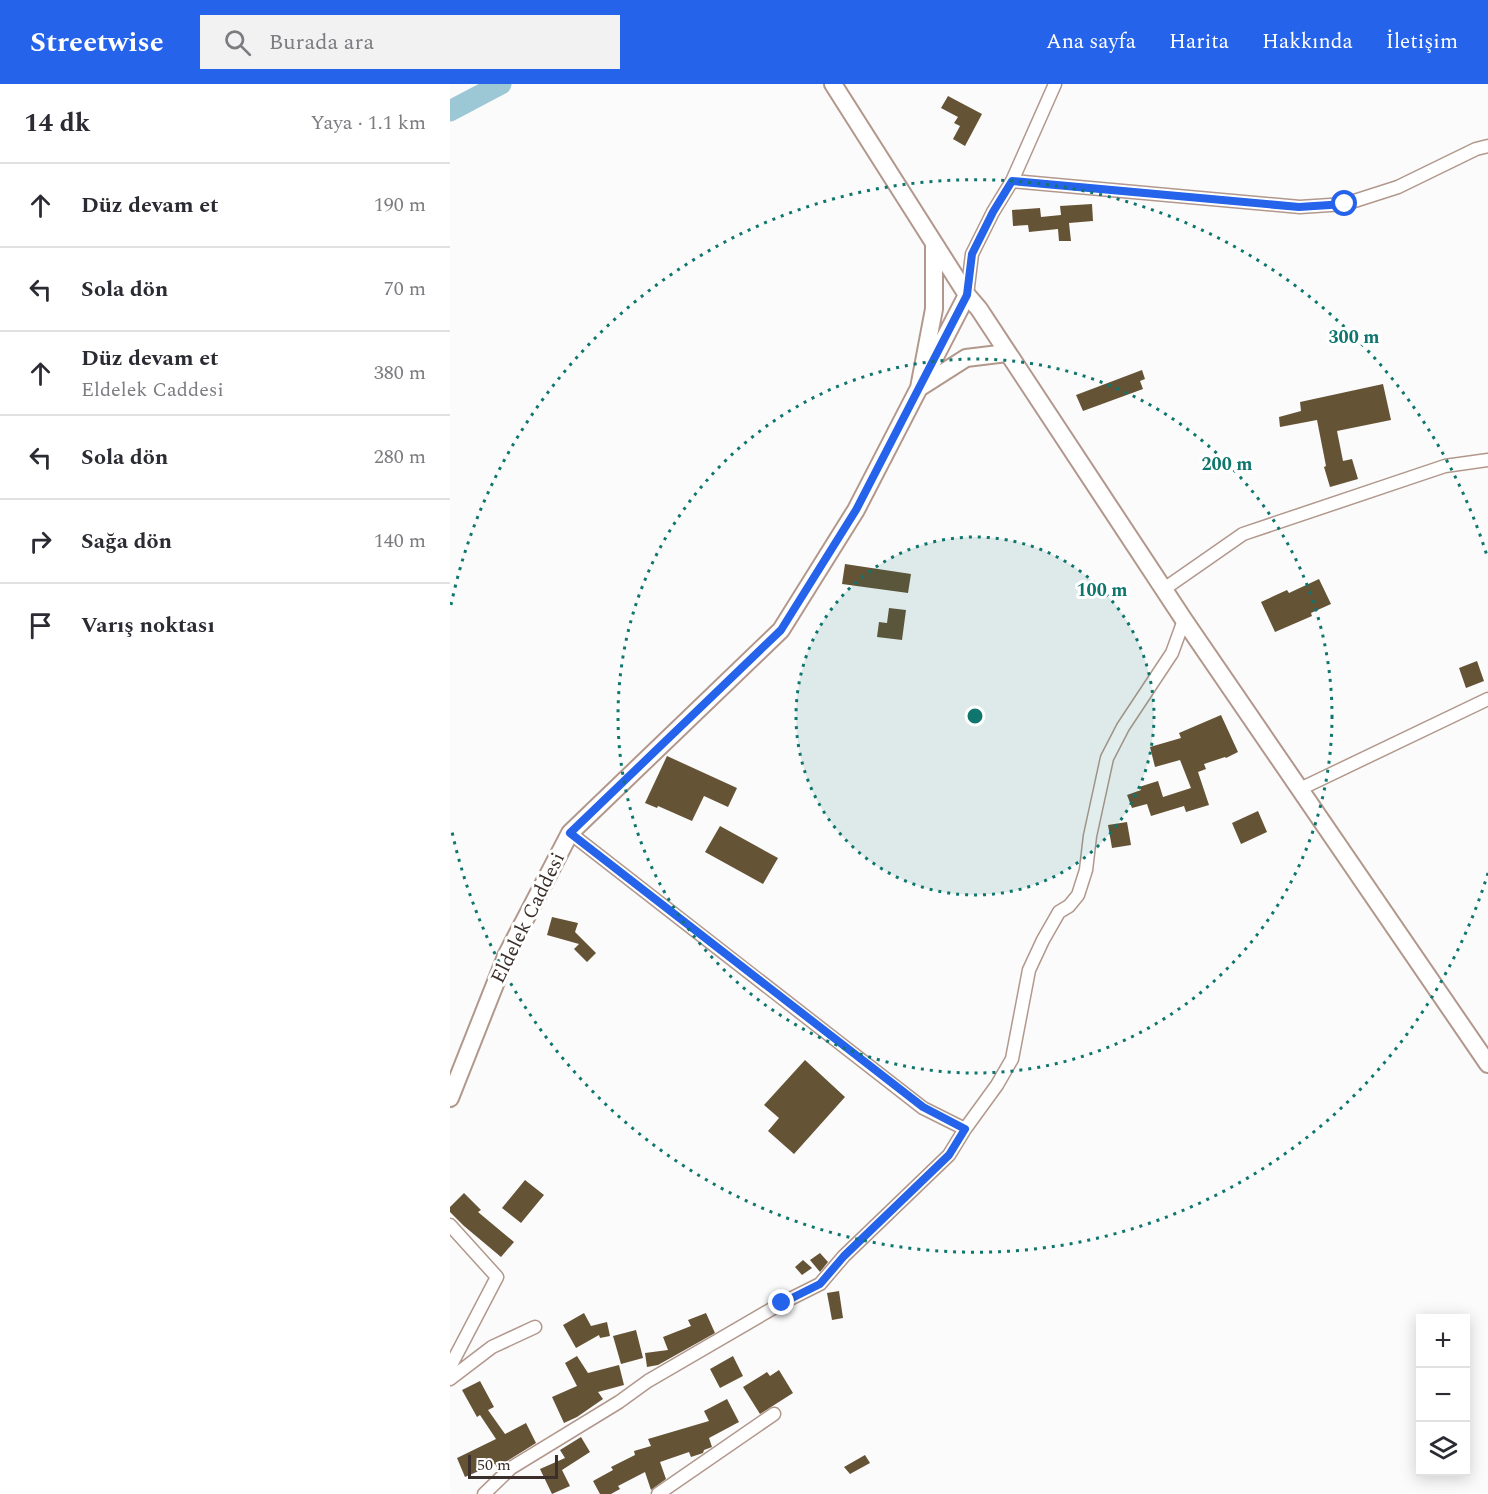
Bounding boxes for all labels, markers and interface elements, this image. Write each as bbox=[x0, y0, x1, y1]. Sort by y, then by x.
search box bbox=[200, 15, 620, 69]
text: Streetwise bbox=[30, 21, 164, 64]
icon: search bbox=[221, 26, 254, 59]
text: Burada ara bbox=[269, 26, 374, 59]
text: Ana sayfa bbox=[1046, 26, 1136, 58]
text: Harita bbox=[1169, 26, 1229, 58]
text: Hakkında bbox=[1262, 26, 1353, 58]
text: İletişim bbox=[1386, 26, 1458, 58]
text: 14 dk bbox=[24, 103, 91, 143]
text: Yaya · 1.1 km bbox=[311, 108, 426, 138]
icon: ahead bbox=[24, 189, 57, 222]
text: Düz devam et bbox=[81, 189, 219, 222]
text: 190 m bbox=[374, 190, 426, 220]
route start bbox=[1331, 190, 1357, 216]
icon: left bbox=[24, 273, 57, 306]
text: Sola dön bbox=[81, 273, 168, 306]
text: 70 m bbox=[384, 274, 426, 304]
text: 300 m bbox=[1328, 324, 1380, 351]
text: Düz devam et bbox=[81, 342, 219, 375]
icon: ahead bbox=[24, 357, 57, 390]
text: 380 m bbox=[374, 358, 426, 388]
text: Eldelek Caddesi bbox=[81, 375, 224, 405]
icon: left bbox=[24, 441, 57, 474]
text: Sola dön bbox=[81, 441, 168, 474]
text: 280 m bbox=[374, 442, 426, 472]
text: 200 m bbox=[1201, 451, 1253, 478]
icon: right bbox=[24, 525, 57, 558]
text: Sağa dön bbox=[81, 525, 172, 558]
text: 140 m bbox=[374, 526, 426, 556]
text: 100 m bbox=[1076, 577, 1128, 604]
icon: arrive bbox=[24, 609, 57, 642]
text: Varış noktası bbox=[81, 609, 215, 642]
centre of rings bbox=[965, 706, 985, 726]
street label: Eldelek Caddesi bbox=[483, 847, 573, 989]
route end bbox=[768, 1289, 794, 1315]
map controls bbox=[1416, 1314, 1470, 1476]
button: + bbox=[1416, 1314, 1470, 1368]
button: − bbox=[1416, 1368, 1470, 1422]
button: layers bbox=[1416, 1422, 1470, 1476]
scale bar bbox=[468, 1452, 558, 1480]
text: 50 m bbox=[477, 1453, 511, 1477]

